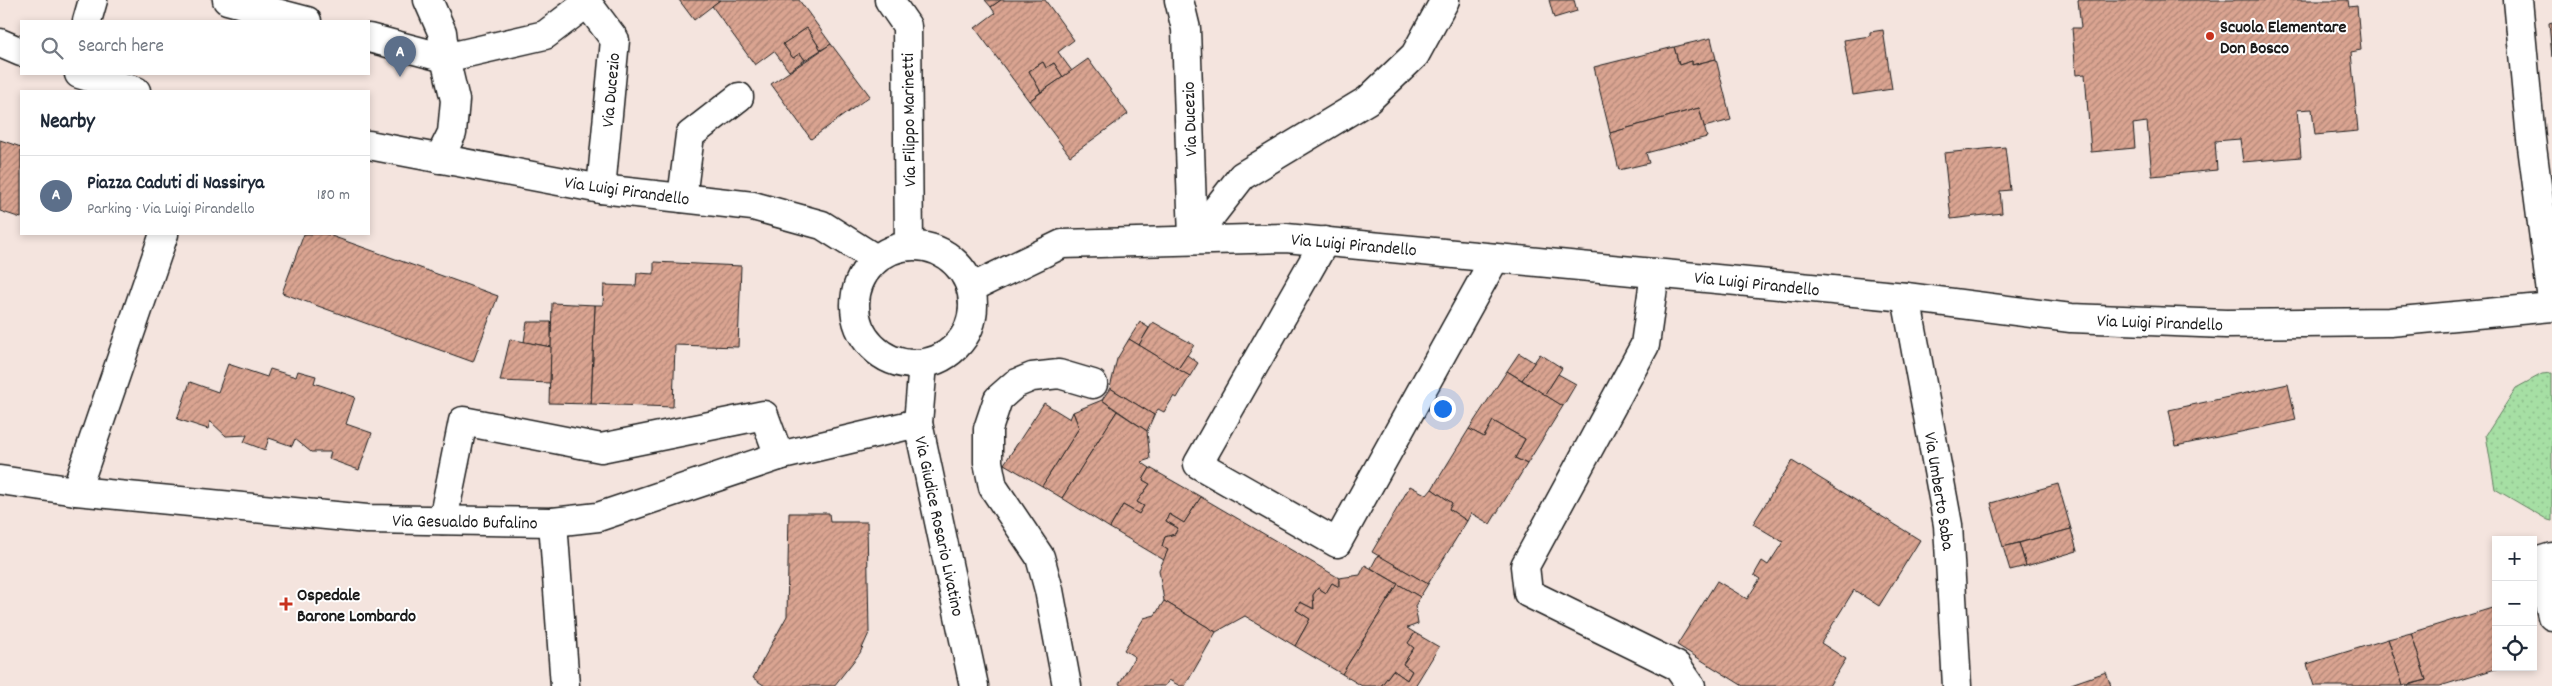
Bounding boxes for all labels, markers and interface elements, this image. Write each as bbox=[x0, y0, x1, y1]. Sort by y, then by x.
place label: Scuola Elementare Don Bosco bbox=[2220, 16, 2347, 62]
search box bbox=[20, 20, 370, 75]
marker: Scuola Elementare Don Bosco bbox=[2204, 30, 2216, 42]
icon: search bbox=[38, 34, 66, 62]
text: Search here bbox=[78, 34, 164, 61]
pin: A bbox=[384, 36, 416, 77]
street label: Via Ducezio bbox=[597, 52, 628, 129]
street label: Via Filippo Marinetti bbox=[897, 53, 924, 187]
street label: Via Ducezio bbox=[1178, 81, 1205, 157]
text: Nearby bbox=[40, 108, 95, 138]
text: Piazza Caduti di Nassirya bbox=[87, 171, 264, 198]
street label: Via Luigi Pirandello bbox=[562, 171, 691, 214]
text: A bbox=[52, 184, 60, 207]
text: 180 m bbox=[317, 184, 350, 207]
text: Parking · Via Luigi Pirandello bbox=[87, 198, 255, 221]
street label: Via Luigi Pirandello bbox=[1290, 229, 1418, 264]
street label: Via Luigi Pirandello bbox=[1693, 266, 1821, 305]
street label: Via Luigi Pirandello bbox=[2096, 310, 2223, 339]
your location bbox=[1430, 396, 1456, 422]
street label: Via Umberto Saba bbox=[1916, 430, 1959, 553]
street label: Via Giudice Rosario Livatino bbox=[906, 434, 969, 619]
street label: Via Gesualdo Bufalino bbox=[392, 510, 538, 537]
map controls bbox=[2492, 536, 2537, 671]
button: + bbox=[2492, 536, 2537, 581]
button: − bbox=[2492, 581, 2537, 626]
place label: Ospedale Barone Lombardo bbox=[297, 584, 416, 630]
marker: Ospedale Barone Lombardo bbox=[279, 597, 293, 611]
button: locate bbox=[2492, 626, 2537, 671]

